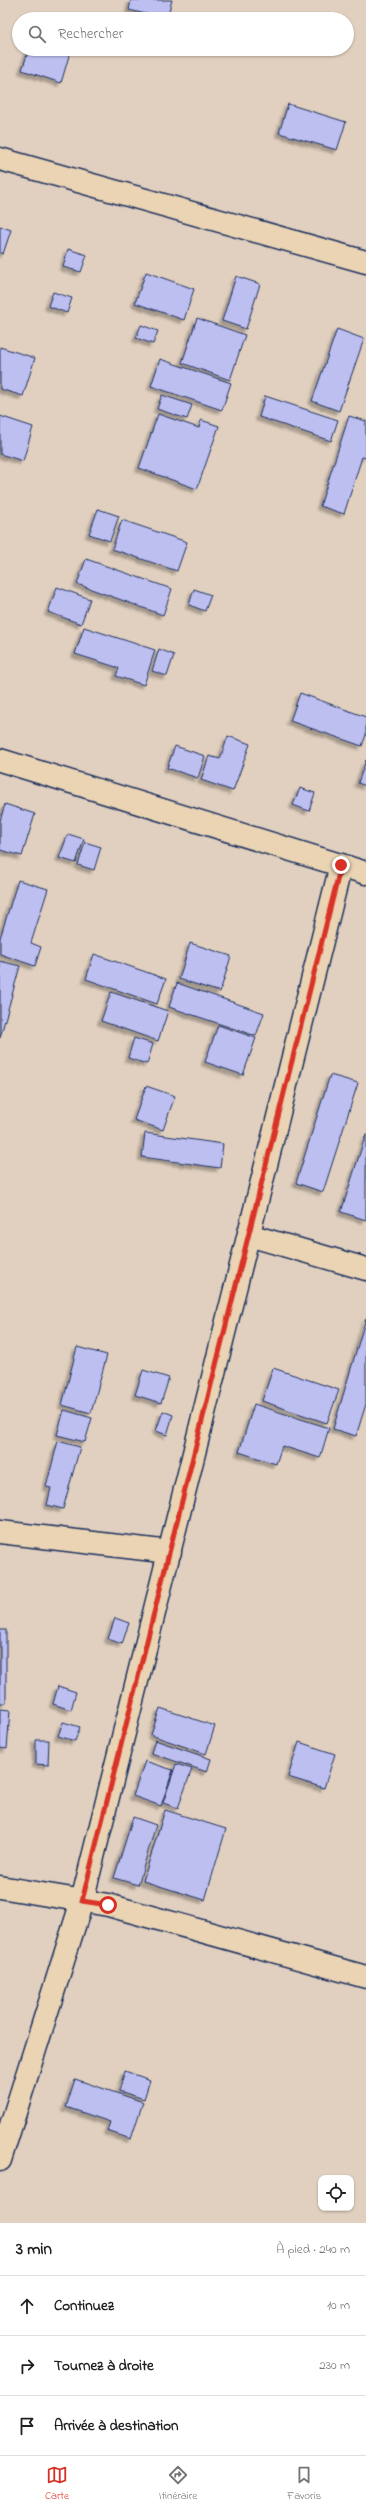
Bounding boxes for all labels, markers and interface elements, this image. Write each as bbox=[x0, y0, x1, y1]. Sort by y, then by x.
search box bbox=[12, 12, 354, 56]
icon: search bbox=[26, 23, 48, 45]
text: Rechercher bbox=[58, 23, 123, 45]
route end bbox=[332, 856, 350, 874]
route start bbox=[99, 1896, 117, 1914]
map controls bbox=[318, 2175, 354, 2211]
button: locate bbox=[318, 2175, 354, 2211]
text: 3 min bbox=[16, 2237, 52, 2262]
text: À pied · 240 m bbox=[276, 2240, 350, 2259]
icon: ahead bbox=[16, 2295, 38, 2317]
text: Continuez bbox=[54, 2295, 114, 2317]
text: 10 m bbox=[327, 2296, 350, 2315]
icon: right bbox=[16, 2355, 38, 2377]
text: Tournez à droite bbox=[54, 2355, 154, 2377]
text: 230 m bbox=[319, 2356, 350, 2375]
icon: arrive bbox=[16, 2415, 38, 2437]
text: Arrivée à destination bbox=[54, 2415, 179, 2437]
tab: Carte bbox=[45, 2464, 69, 2504]
tab: Itinéraire bbox=[159, 2464, 197, 2504]
tab: Favoris bbox=[287, 2464, 321, 2504]

